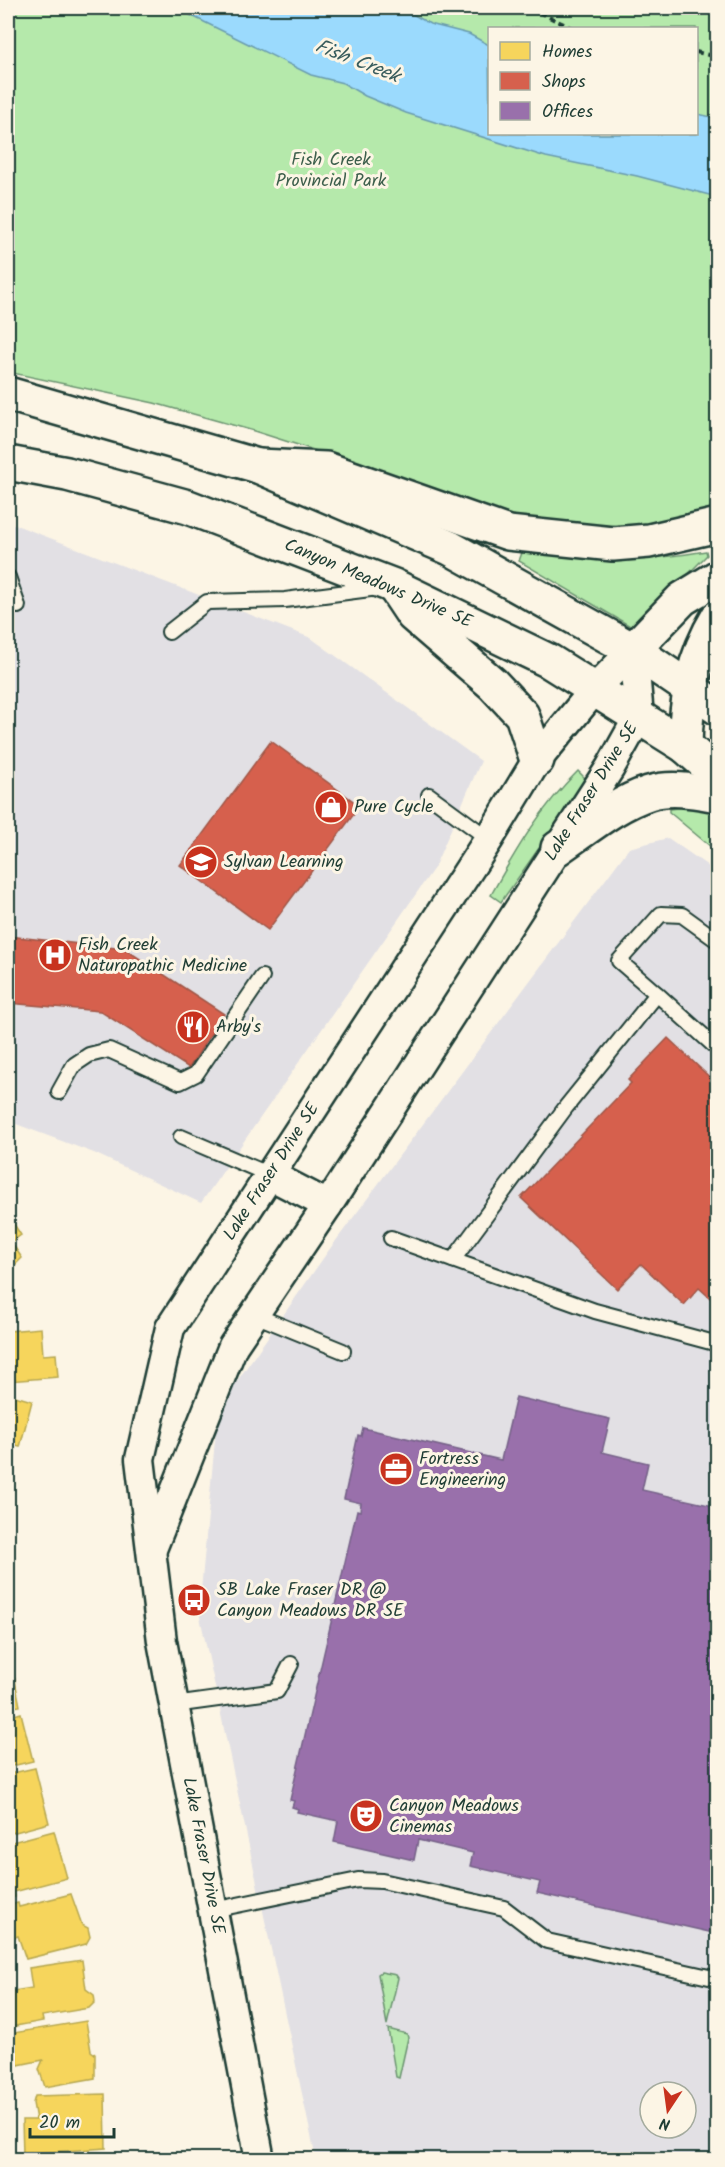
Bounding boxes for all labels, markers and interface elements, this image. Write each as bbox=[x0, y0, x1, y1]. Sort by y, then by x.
legend bbox=[488, 27, 698, 135]
water label: Fish Creek bbox=[310, 31, 406, 94]
text: Homes bbox=[542, 38, 593, 67]
text: Shops bbox=[542, 68, 586, 97]
text: Offices bbox=[542, 98, 593, 127]
park label: Fish Creek Provincial Park bbox=[276, 146, 387, 196]
street label: Canyon Meadows Drive SE bbox=[279, 531, 477, 637]
street label: Lake Fraser Drive SE bbox=[537, 716, 647, 867]
shop icon: Pure Cycle bbox=[313, 789, 349, 825]
place label: Pure Cycle bbox=[354, 793, 433, 822]
school or university icon: Sylvan Learning bbox=[183, 844, 219, 880]
place label: Sylvan Learning bbox=[224, 848, 344, 877]
place label: Fish Creek Naturopathic Medicine bbox=[78, 931, 247, 981]
hospital icon: Fish Creek Naturopathic Medicine bbox=[37, 937, 73, 973]
restaurant icon: Arby's bbox=[175, 1009, 211, 1045]
place label: Arby's bbox=[216, 1013, 261, 1042]
street label: Lake Fraser Drive SE bbox=[216, 1097, 328, 1247]
place label: Fortress Engineering bbox=[419, 1445, 506, 1495]
office icon: Fortress Engineering bbox=[378, 1451, 414, 1487]
place label: SB Lake Fraser DR @ Canyon Meadows DR SE bbox=[217, 1576, 404, 1626]
bus stop icon: SB Lake Fraser DR @ Canyon Meadows DR SE bbox=[176, 1582, 212, 1618]
street label: Lake Fraser Drive SE bbox=[174, 1775, 233, 1938]
place label: Canyon Meadows Cinemas bbox=[389, 1792, 519, 1842]
theatre icon: Canyon Meadows Cinemas bbox=[348, 1798, 384, 1834]
north arrow bbox=[638, 2080, 698, 2140]
scale bar bbox=[30, 2101, 114, 2139]
text: 20 m bbox=[39, 2109, 80, 2138]
text: N bbox=[657, 2110, 673, 2136]

